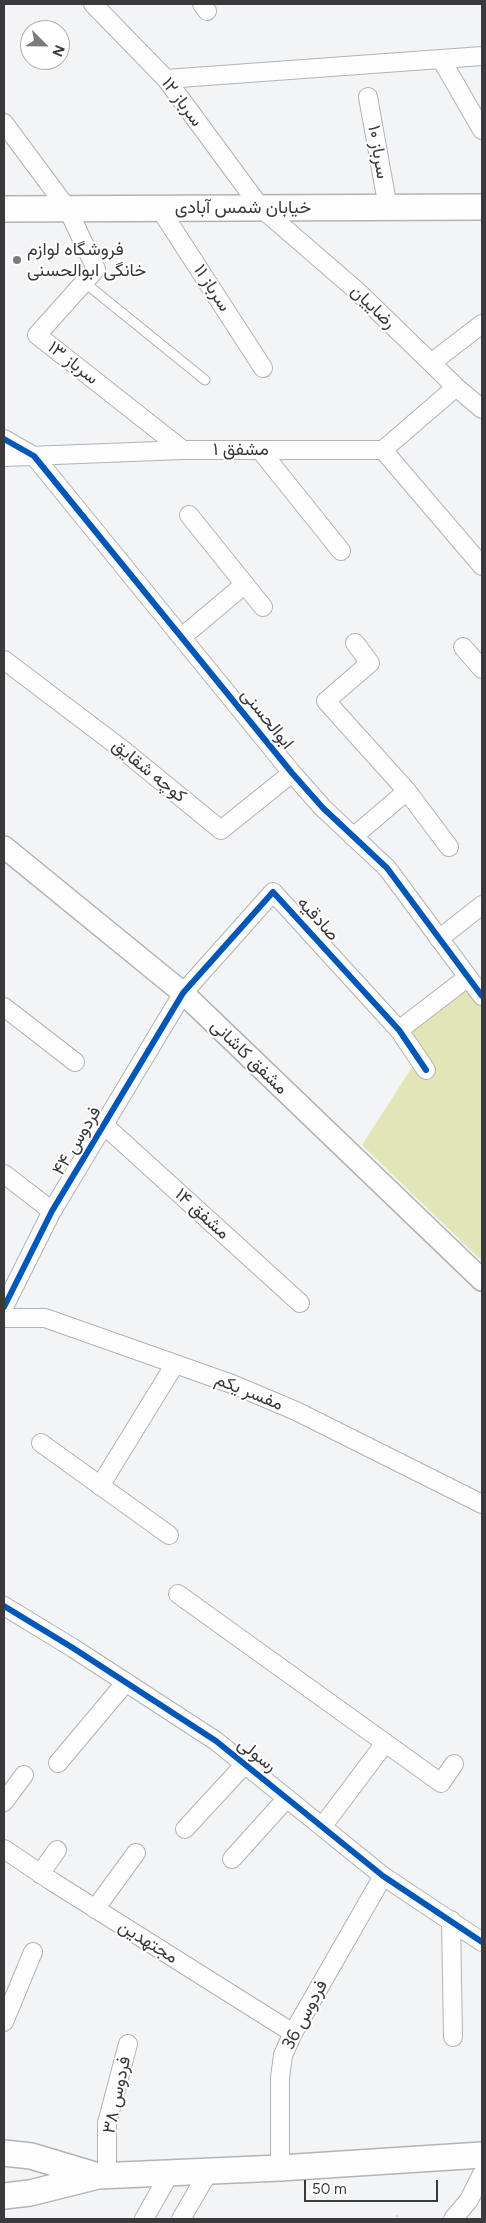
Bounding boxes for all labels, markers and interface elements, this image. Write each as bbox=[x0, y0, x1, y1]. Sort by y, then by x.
north arrow bbox=[20, 20, 70, 70]
text: N bbox=[48, 42, 68, 59]
street label: سرباز ۱۲ bbox=[157, 73, 207, 131]
street label: سرباز ۱۰ bbox=[363, 123, 393, 181]
street label: خیابان شمس آبادی bbox=[175, 197, 311, 219]
place label: فروشگاه لوازم خانگی ابوالحسنی bbox=[27, 239, 146, 282]
marker: فروشگاه لوازم خانگی ابوالحسنی bbox=[11, 254, 23, 266]
street label: سرباز ۱۱ bbox=[189, 260, 235, 316]
street label: رضاییان bbox=[346, 280, 400, 334]
street label: سرباز ۱۳ bbox=[43, 337, 103, 389]
street label: مشفق ۱ bbox=[213, 439, 269, 461]
street label: ابوالحسنی bbox=[236, 684, 298, 754]
street label: کوچه شقایق bbox=[108, 735, 190, 807]
street label: صادقیه bbox=[292, 892, 344, 946]
street label: مشفق کاشانی bbox=[206, 1015, 292, 1099]
street label: فردوس ۴۴ bbox=[48, 1103, 106, 1179]
street label: مشفق ۱۴ bbox=[170, 1184, 234, 1244]
street label: مفسر یکم bbox=[212, 1369, 286, 1415]
street label: رسولی bbox=[233, 1733, 281, 1777]
street label: مجتهدین bbox=[114, 1915, 182, 1969]
street label: فردوس 36 bbox=[278, 1976, 332, 2054]
street label: فردوس ۳۸ bbox=[98, 2054, 136, 2136]
scale bar bbox=[306, 2170, 440, 2202]
text: 50 m bbox=[312, 2180, 347, 2198]

